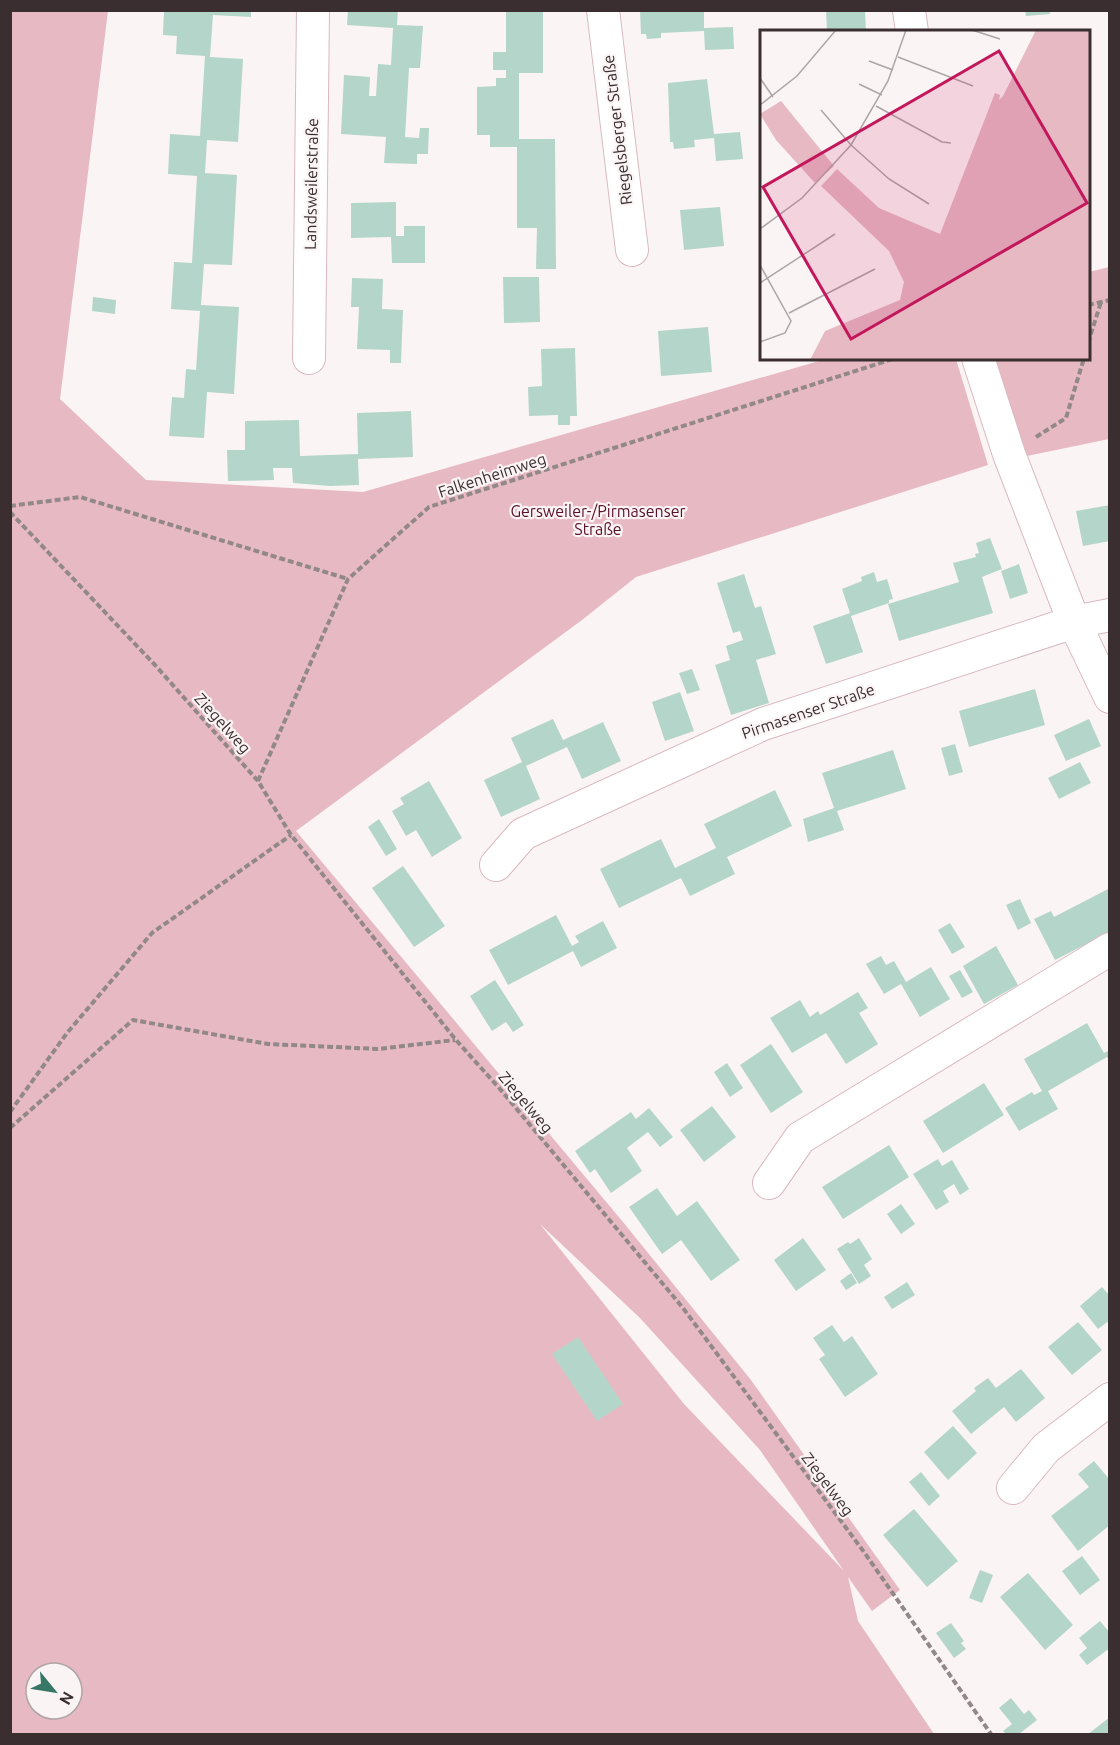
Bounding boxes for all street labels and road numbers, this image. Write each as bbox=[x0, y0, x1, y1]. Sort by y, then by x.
street label: Riegelsberger Straße bbox=[599, 54, 635, 206]
street label: Landsweilerstraße bbox=[301, 118, 321, 250]
street label: Falkenheimweg bbox=[436, 449, 548, 501]
street label: Pirmasenser Straße bbox=[739, 680, 877, 742]
street label: Ziegelweg bbox=[191, 689, 255, 757]
street label: Ziegelweg bbox=[495, 1068, 557, 1136]
street label: Ziegelweg bbox=[798, 1449, 858, 1519]

